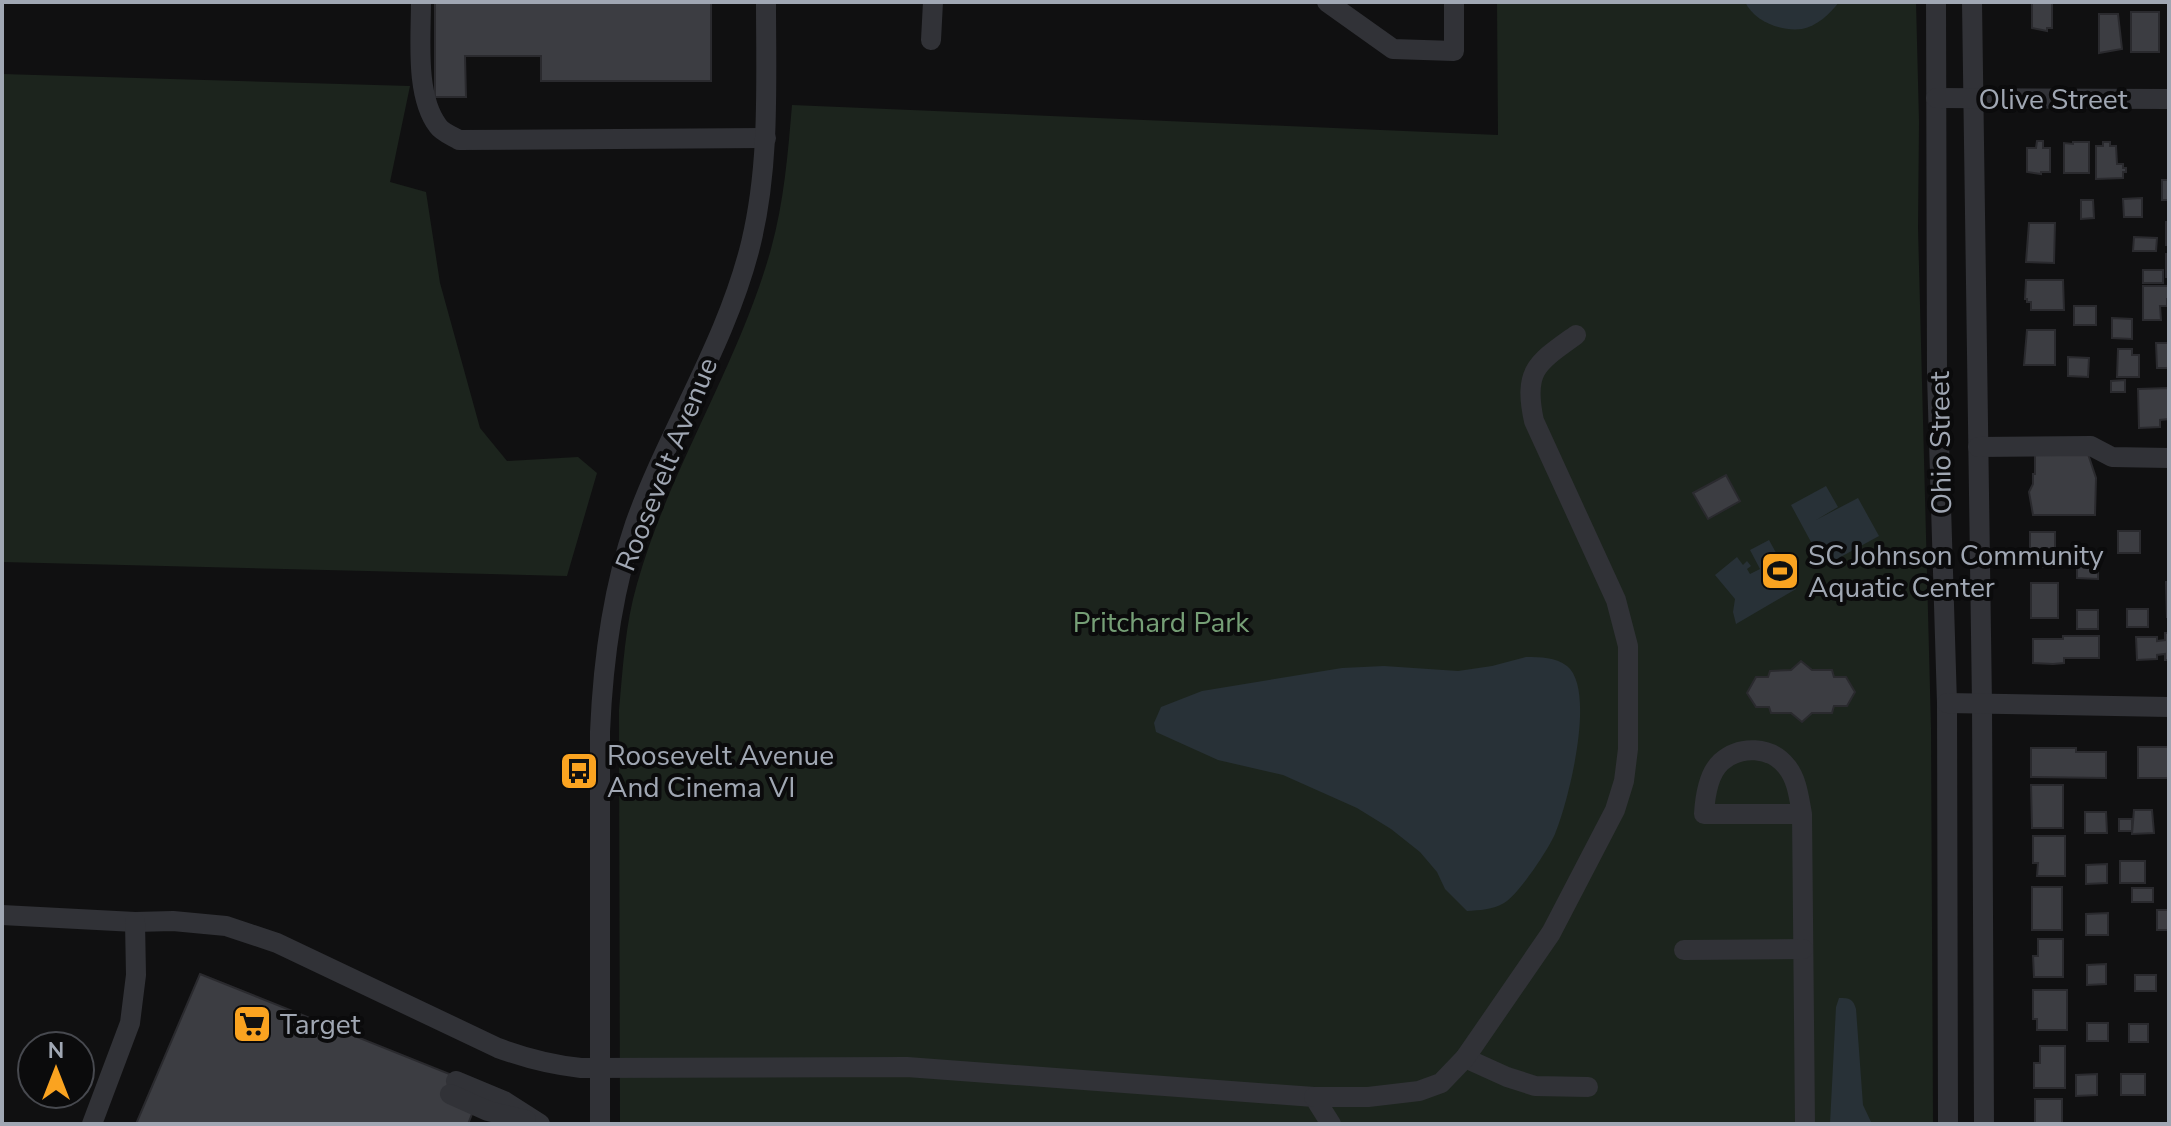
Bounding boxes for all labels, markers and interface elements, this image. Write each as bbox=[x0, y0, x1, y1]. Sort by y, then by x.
street label: Olive Street bbox=[1979, 81, 2128, 119]
street label: Roosevelt Avenue bbox=[607, 352, 727, 577]
street label: Ohio Street bbox=[1921, 371, 1961, 515]
place label: SC Johnson Community Aquatic Center bbox=[1808, 537, 2104, 607]
sports icon: SC Johnson Community Aquatic Center bbox=[1759, 550, 1801, 592]
park label: Pritchard Park bbox=[1073, 604, 1250, 642]
place label: Roosevelt Avenue And Cinema VI bbox=[607, 737, 834, 807]
bus stop icon: Roosevelt Avenue And Cinema VI bbox=[558, 750, 600, 792]
supermarket icon: Target bbox=[231, 1003, 273, 1045]
place label: Target bbox=[280, 1006, 361, 1044]
north arrow bbox=[16, 1030, 96, 1110]
text: N bbox=[48, 1036, 64, 1066]

